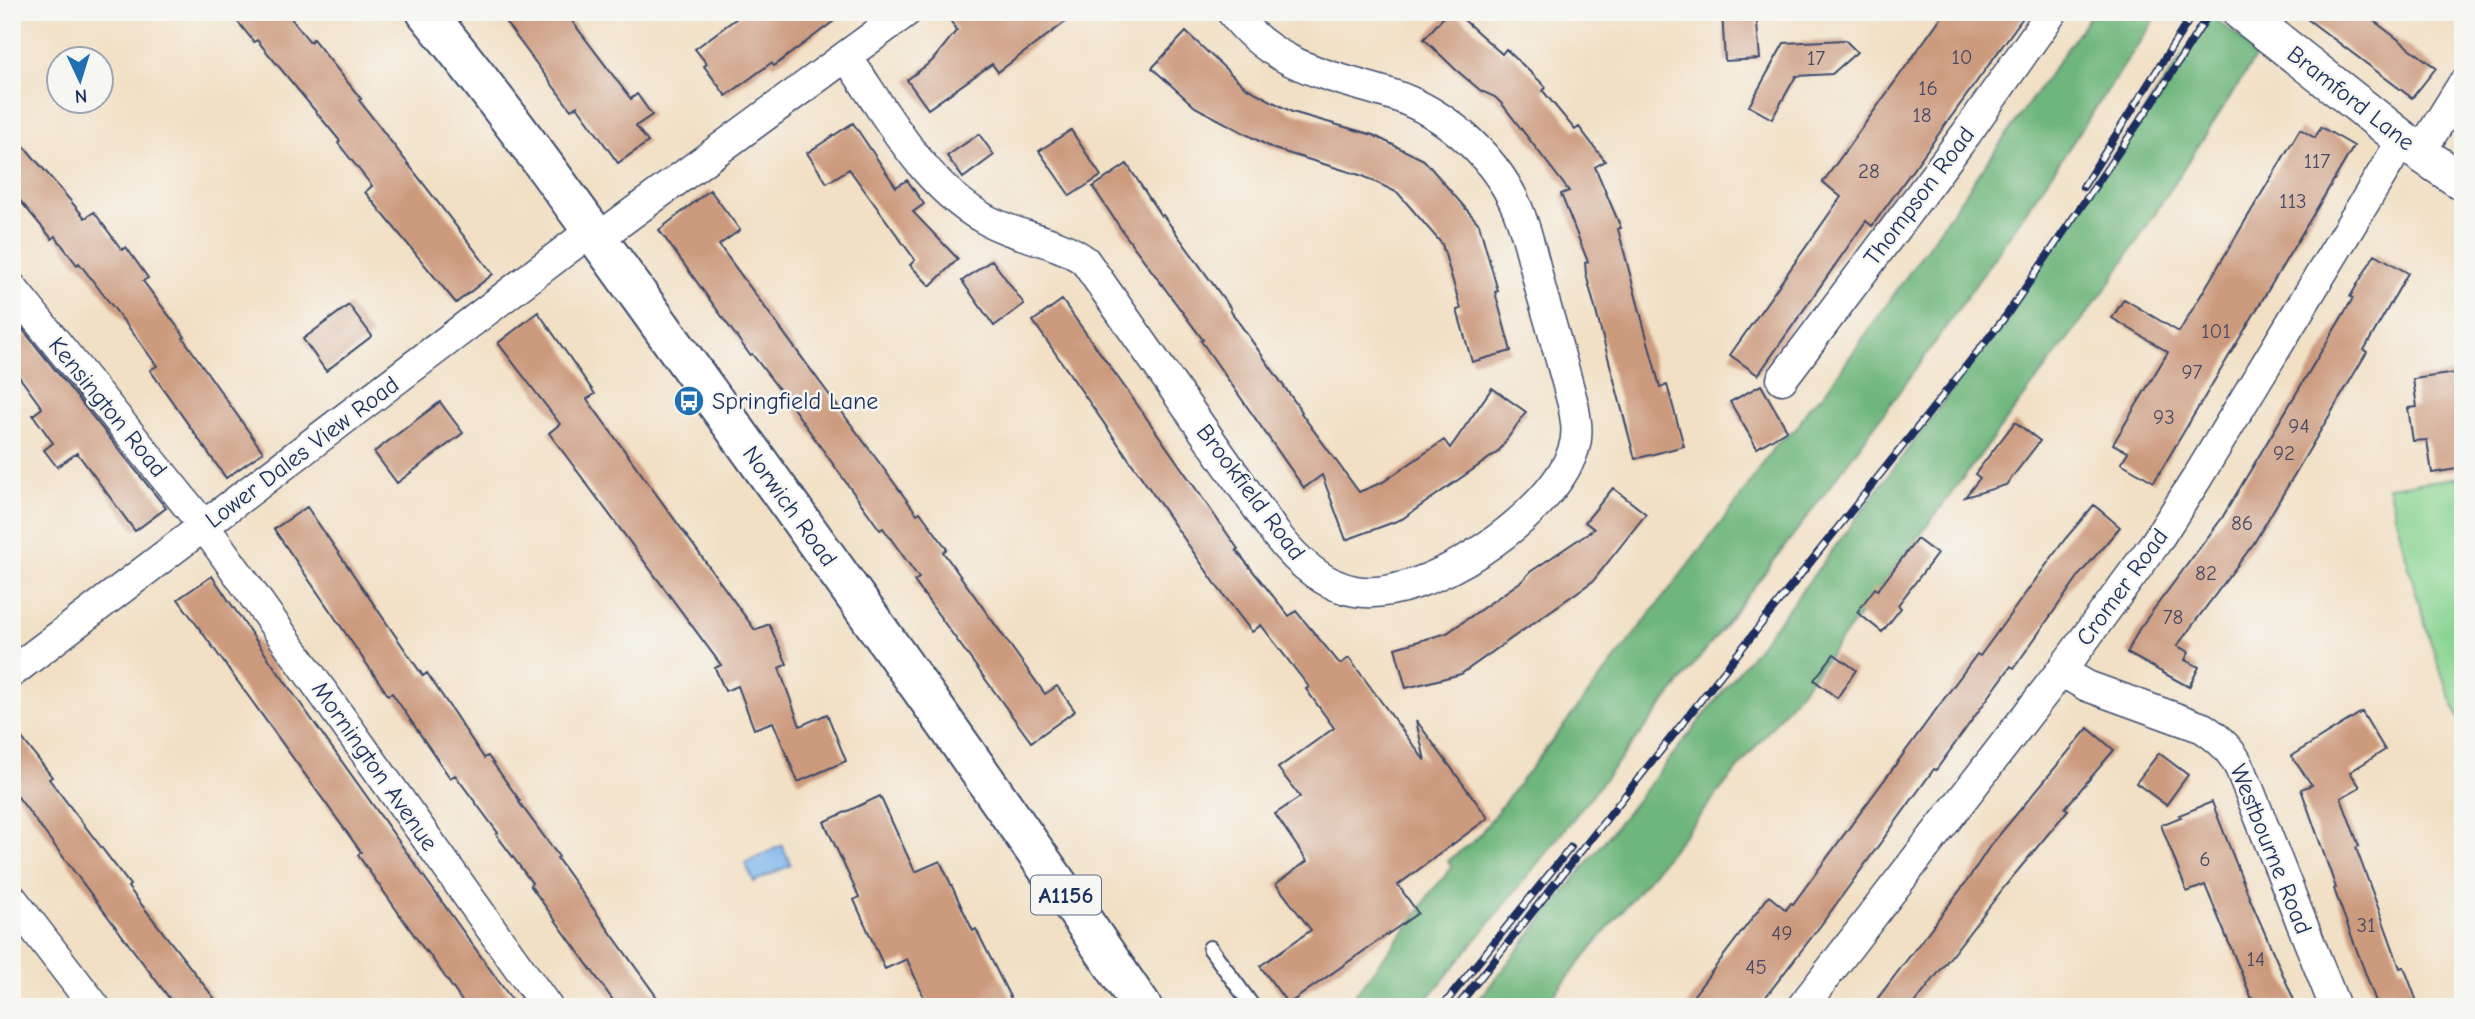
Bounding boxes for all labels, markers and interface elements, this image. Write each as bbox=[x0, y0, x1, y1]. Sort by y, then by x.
street label: Bramford Lane bbox=[2282, 40, 2420, 156]
house number: 10 bbox=[1951, 45, 1973, 69]
north arrow bbox=[46, 46, 116, 116]
house number: 17 bbox=[1807, 46, 1825, 70]
house number: 16 bbox=[1918, 76, 1938, 100]
text: N bbox=[74, 85, 88, 107]
house number: 18 bbox=[1912, 103, 1932, 127]
street label: Thompson Road bbox=[1858, 121, 1980, 271]
house number: 117 bbox=[2304, 149, 2330, 173]
house number: 28 bbox=[1858, 159, 1880, 183]
house number: 113 bbox=[2279, 189, 2307, 213]
house number: 101 bbox=[2201, 319, 2231, 343]
street label: Kensington Road bbox=[43, 331, 173, 483]
house number: 97 bbox=[2181, 360, 2203, 384]
street label: Lower Dales View Road bbox=[200, 370, 404, 534]
bus stop icon: Springfield Lane bbox=[672, 384, 706, 418]
place label: Springfield Lane bbox=[712, 387, 878, 415]
house number: 93 bbox=[2153, 405, 2175, 429]
house number: 94 bbox=[2288, 414, 2310, 438]
street label: Brookfield Road bbox=[1191, 418, 1311, 566]
street label: Norwich Road bbox=[737, 440, 843, 572]
house number: 92 bbox=[2273, 441, 2295, 465]
house number: 86 bbox=[2231, 511, 2253, 535]
street label: Cromer Road bbox=[2070, 523, 2174, 651]
house number: 82 bbox=[2195, 561, 2217, 585]
house number: 78 bbox=[2163, 605, 2183, 629]
street label: Mornington Avenue bbox=[306, 676, 444, 856]
street label: Westbourne Road bbox=[2224, 760, 2318, 938]
house number: 6 bbox=[2199, 847, 2211, 871]
road number: A1156 bbox=[1031, 876, 1101, 914]
house number: 31 bbox=[2357, 913, 2375, 937]
house number: 49 bbox=[1771, 921, 1793, 945]
house number: 14 bbox=[2247, 947, 2265, 971]
house number: 45 bbox=[1745, 955, 1767, 979]

